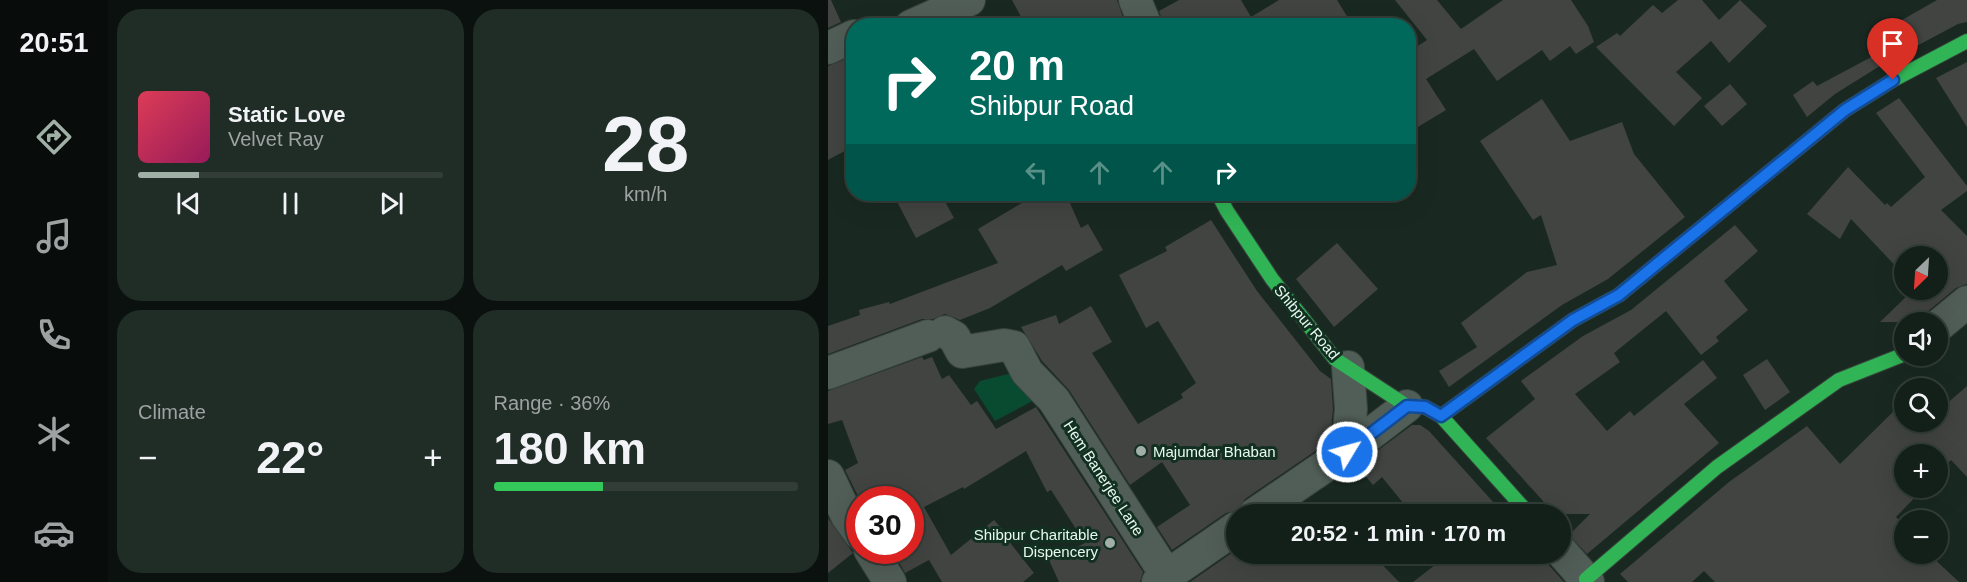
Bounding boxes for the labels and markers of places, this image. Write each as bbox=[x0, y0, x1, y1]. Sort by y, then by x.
pin bbox=[1867, 18, 1918, 80]
place label: Majumdar Bhaban bbox=[1153, 443, 1276, 460]
marker: Majumdar Bhaban bbox=[1134, 444, 1148, 458]
place label: Shibpur Charitable Dispencery bbox=[974, 526, 1098, 560]
marker: Shibpur Charitable Dispencery bbox=[1103, 536, 1117, 550]

